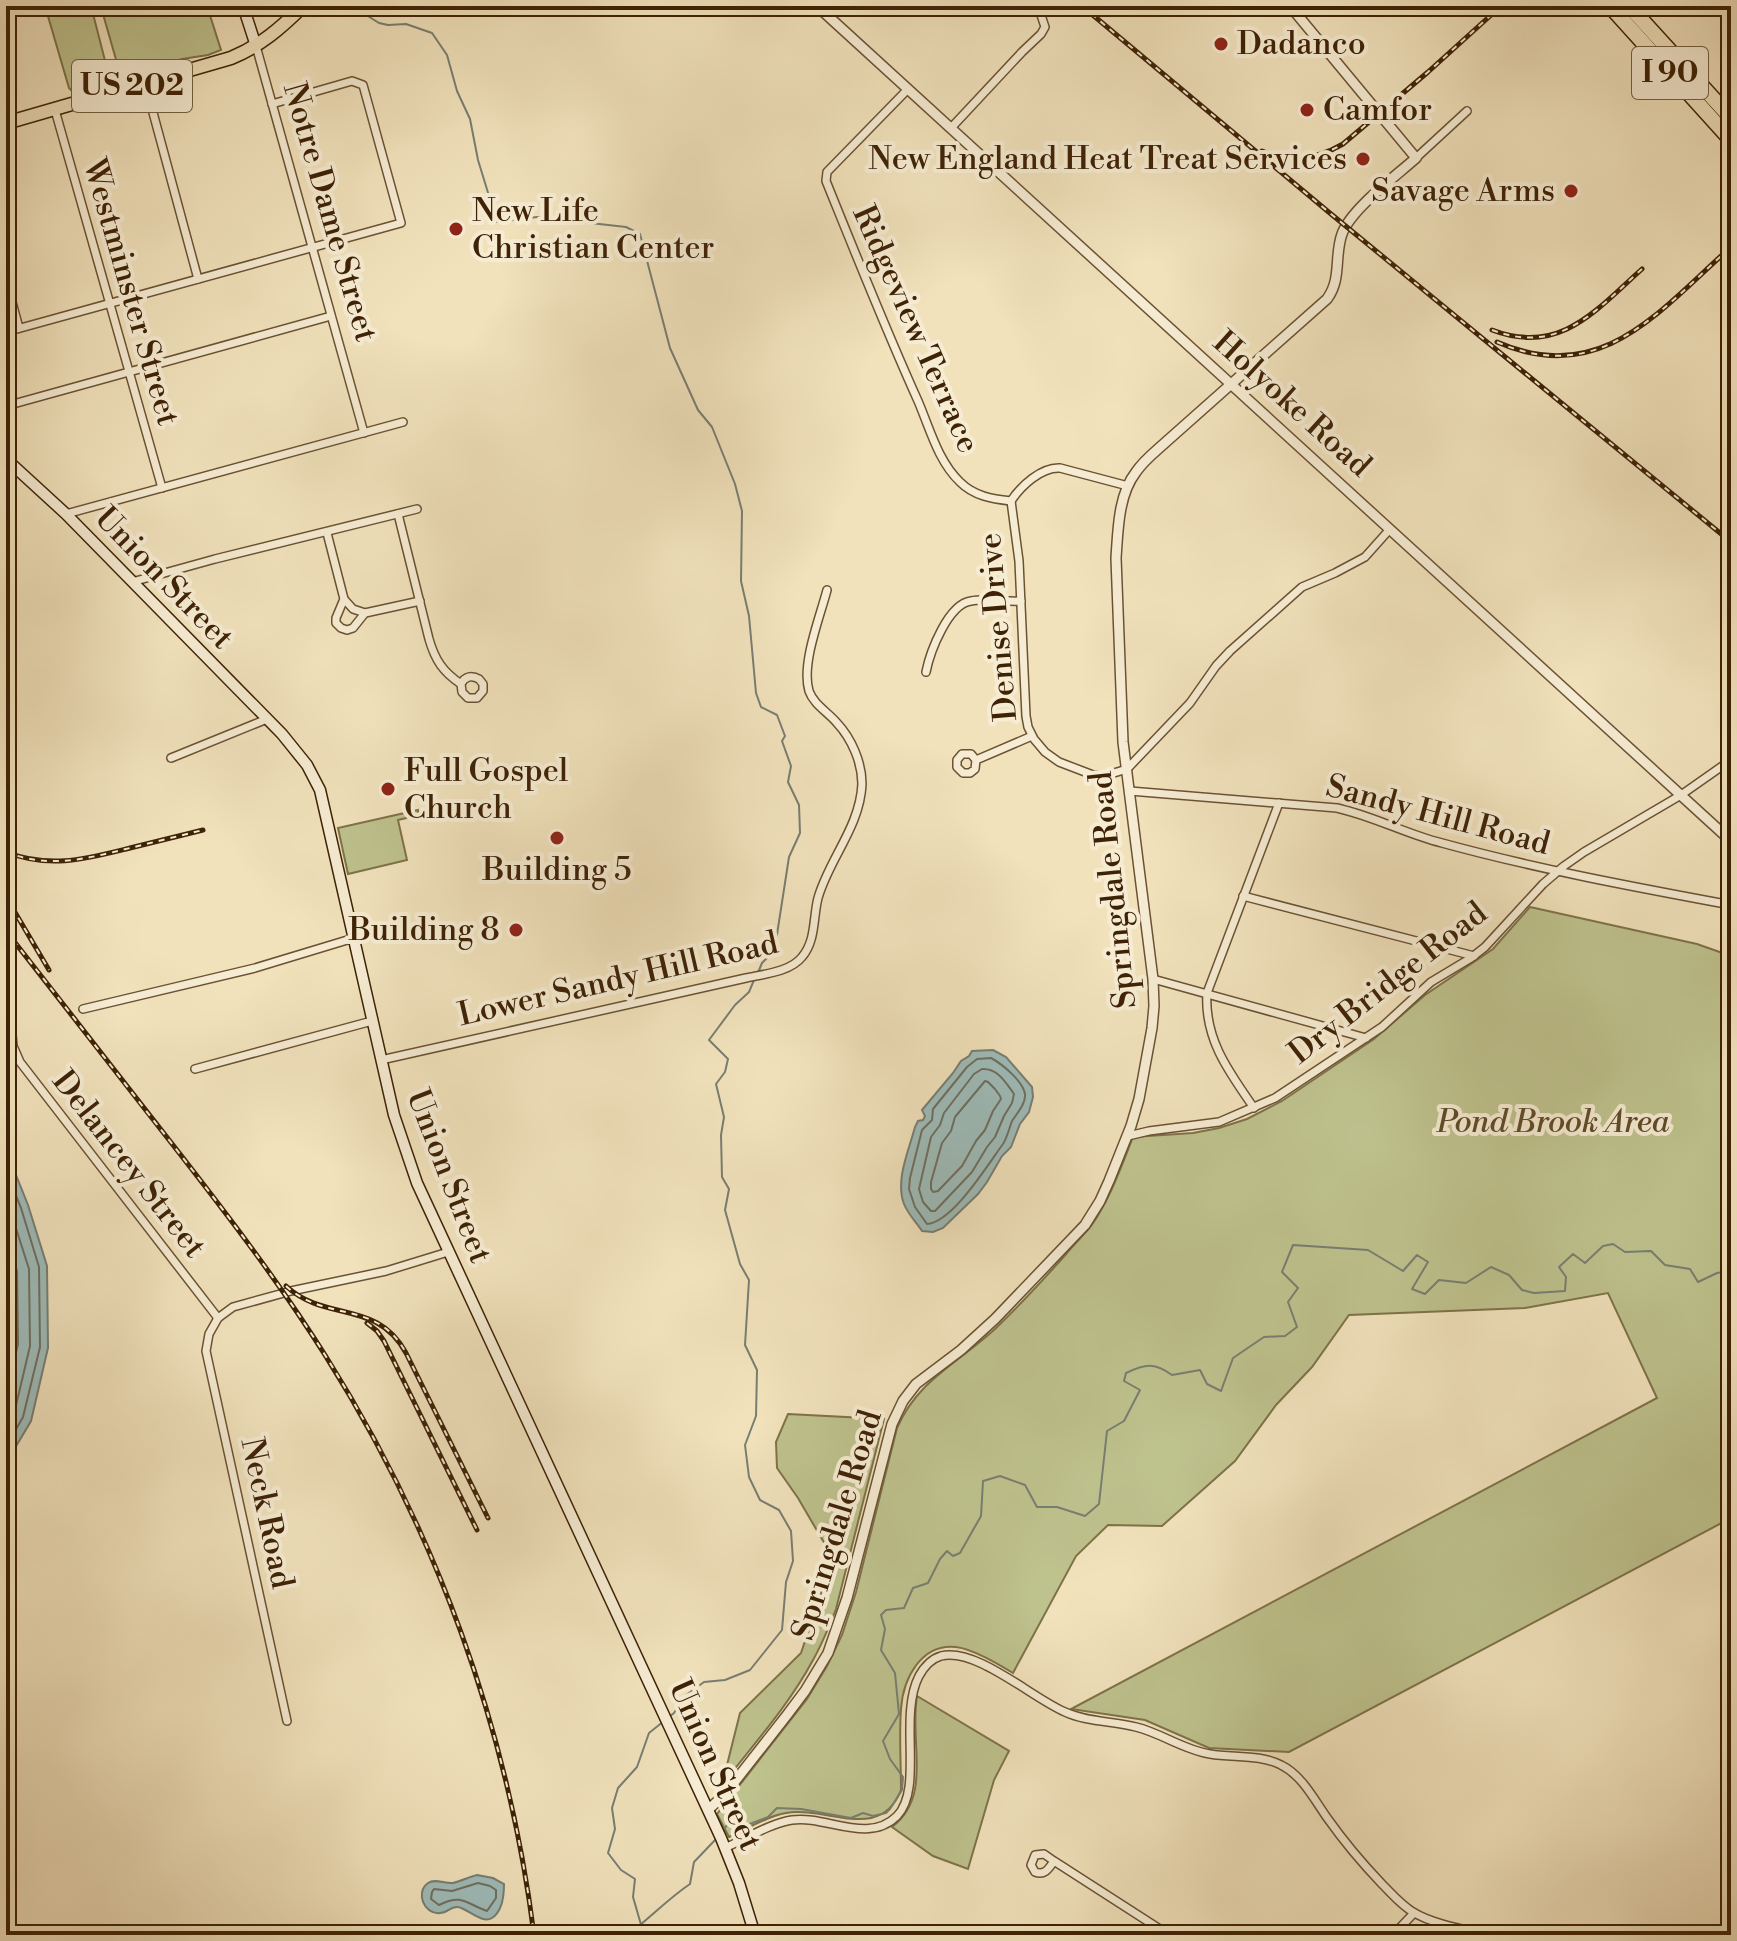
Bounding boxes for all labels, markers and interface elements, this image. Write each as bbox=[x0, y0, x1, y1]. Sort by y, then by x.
place label: Dadanco bbox=[1237, 24, 1366, 64]
marker: Dadanco bbox=[1212, 35, 1230, 53]
road number: I 90 bbox=[1632, 47, 1708, 99]
road number: US 202 bbox=[72, 60, 192, 112]
street label: Notre Dame Street bbox=[274, 78, 386, 346]
place label: Camfor bbox=[1323, 90, 1432, 130]
marker: Camfor bbox=[1298, 101, 1316, 119]
place label: New England Heat Treat Services bbox=[868, 139, 1347, 179]
marker: New England Heat Treat Services bbox=[1354, 150, 1372, 168]
street label: Westminster Street bbox=[74, 153, 188, 430]
place label: Savage Arms bbox=[1371, 171, 1555, 211]
marker: Savage Arms bbox=[1562, 182, 1580, 200]
place label: New Life Christian Center bbox=[472, 191, 715, 268]
street label: Ridgeview Terrace bbox=[843, 199, 989, 459]
marker: New Life Christian Center bbox=[447, 220, 465, 238]
street label: Holyoke Road bbox=[1204, 322, 1380, 486]
street label: Union Street bbox=[86, 498, 242, 658]
street label: Denise Drive bbox=[970, 531, 1026, 723]
place label: Full Gospel Church bbox=[404, 751, 569, 828]
street label: Sandy Hill Road bbox=[1322, 766, 1554, 864]
street label: Springdale Road bbox=[1081, 769, 1145, 1011]
marker: Full Gospel Church bbox=[379, 780, 397, 798]
marker: Building 5 bbox=[548, 829, 566, 847]
place label: Building 5 bbox=[481, 850, 632, 890]
street label: Dry Bridge Road bbox=[1281, 893, 1495, 1073]
place label: Building 8 bbox=[348, 910, 500, 950]
marker: Building 8 bbox=[507, 921, 525, 939]
street label: Lower Sandy Hill Road bbox=[454, 923, 782, 1035]
street label: Delancey Street bbox=[43, 1062, 215, 1266]
street label: Union Street bbox=[398, 1083, 500, 1269]
park label: Pond Brook Area bbox=[1436, 1102, 1670, 1142]
street label: Springdale Road bbox=[783, 1405, 891, 1645]
street label: Neck Road bbox=[232, 1434, 302, 1592]
street label: Union Street bbox=[660, 1673, 770, 1857]

